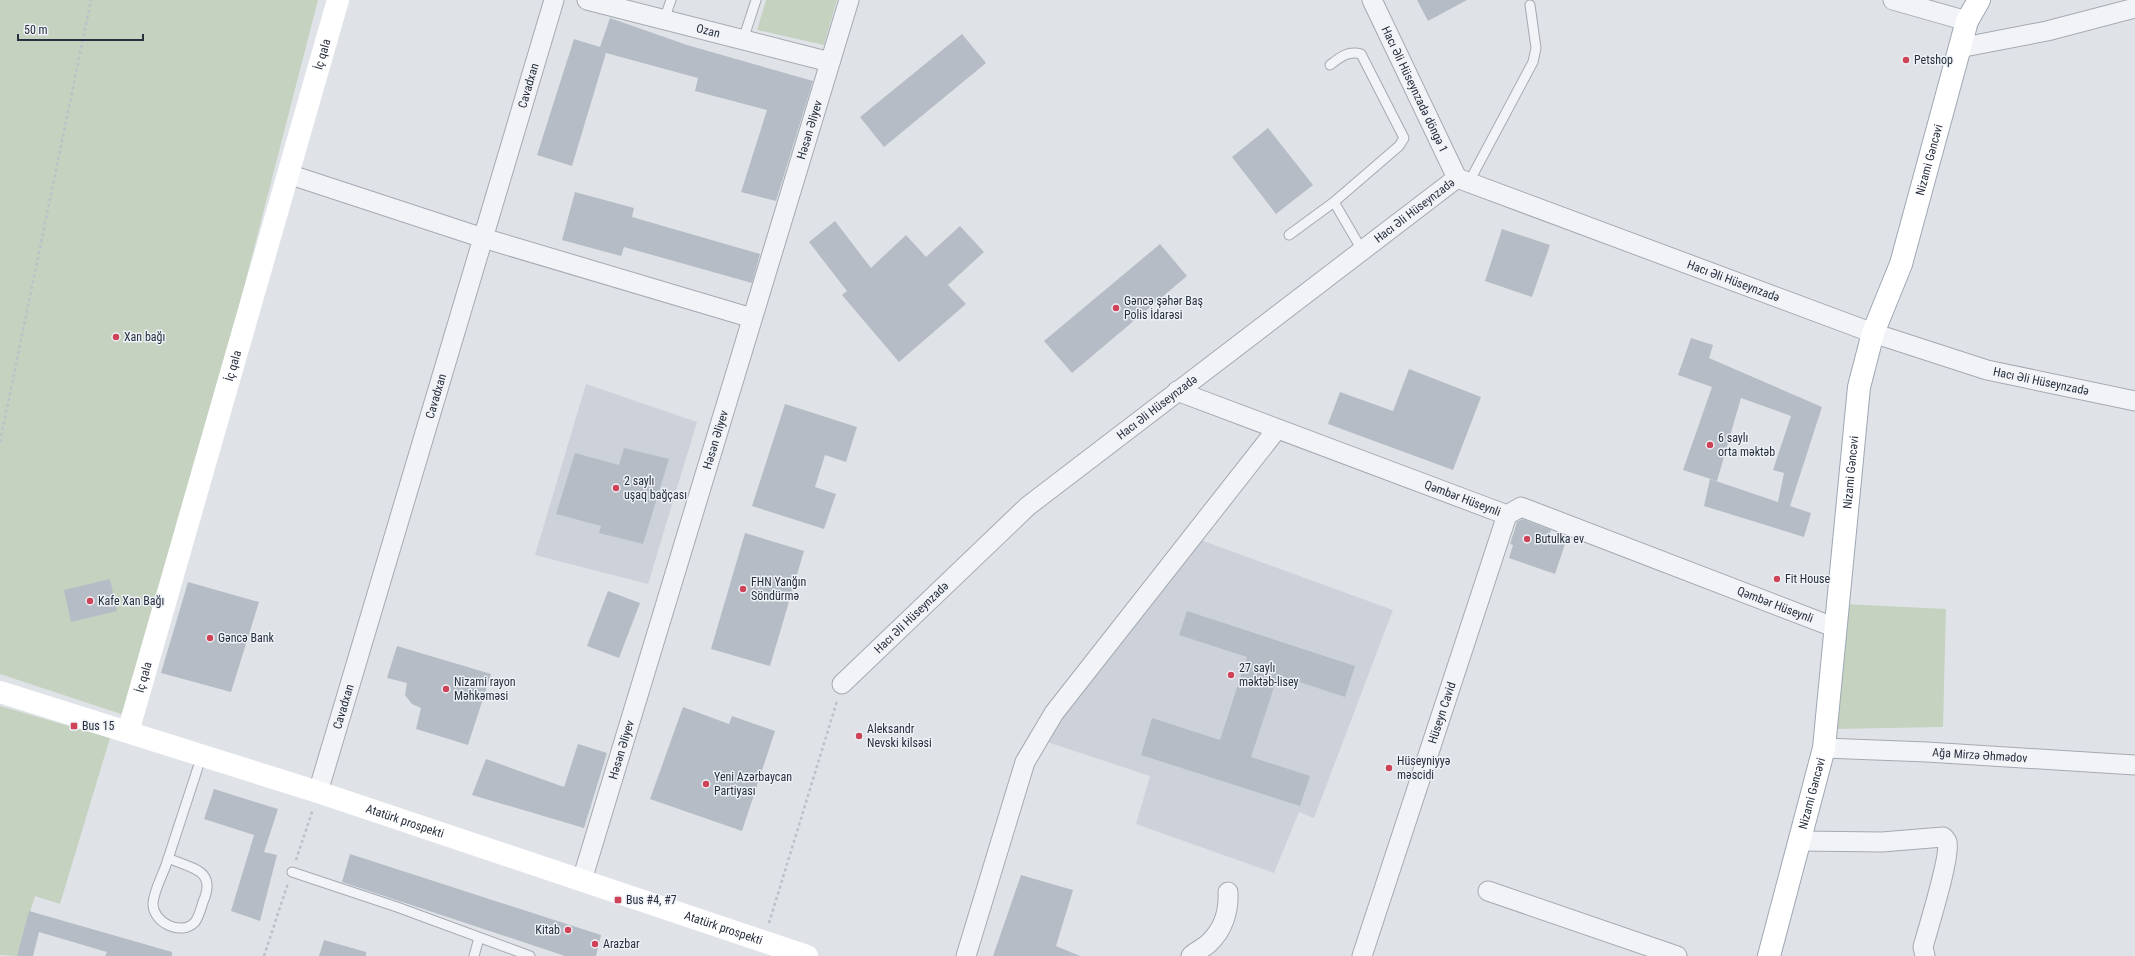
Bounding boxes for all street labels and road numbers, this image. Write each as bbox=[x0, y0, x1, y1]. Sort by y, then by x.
street label: Ozan bbox=[695, 21, 722, 41]
street label: Hacı Əli Hüseynzadə döngə 1 bbox=[1379, 24, 1451, 155]
street label: İç qala bbox=[310, 37, 334, 71]
street label: Cavadxan bbox=[515, 61, 542, 110]
street label: Həsən Əliyev bbox=[794, 99, 825, 161]
street label: Nizami Gəncəvi bbox=[1913, 123, 1946, 197]
street label: Hacı Əli Hüseynzadə bbox=[1372, 175, 1458, 246]
street label: Hacı Əli Hüseynzadə bbox=[1685, 257, 1782, 305]
street label: İç qala bbox=[221, 348, 244, 383]
street label: Hacı Əli Hüseynzadə bbox=[1992, 364, 2091, 398]
street label: Cavadxan bbox=[423, 372, 449, 420]
street label: Hacı Əli Hüseynzadə bbox=[1114, 372, 1200, 442]
street label: Həsən Əliyev bbox=[700, 409, 731, 471]
street label: Nizami Gəncəvi bbox=[1840, 435, 1861, 510]
street label: Qəmbər Hüseynli bbox=[1422, 478, 1503, 519]
street label: Hacı Əli Hüseynzadə bbox=[871, 579, 952, 656]
street label: Qəmbər Hüseynli bbox=[1735, 584, 1815, 626]
street label: İç qala bbox=[132, 660, 155, 694]
street label: Hüseyn Cavid bbox=[1425, 680, 1459, 746]
street label: Cavadxan bbox=[330, 682, 357, 731]
street label: Həsən Əliyev bbox=[606, 719, 637, 781]
street label: Ağa Mirzə Əhmədov bbox=[1932, 745, 2028, 765]
street label: Nizami Gəncəvi bbox=[1796, 756, 1828, 831]
street label: Atatürk prospekti bbox=[364, 802, 446, 841]
street label: Atatürk prospekti bbox=[683, 908, 764, 948]

